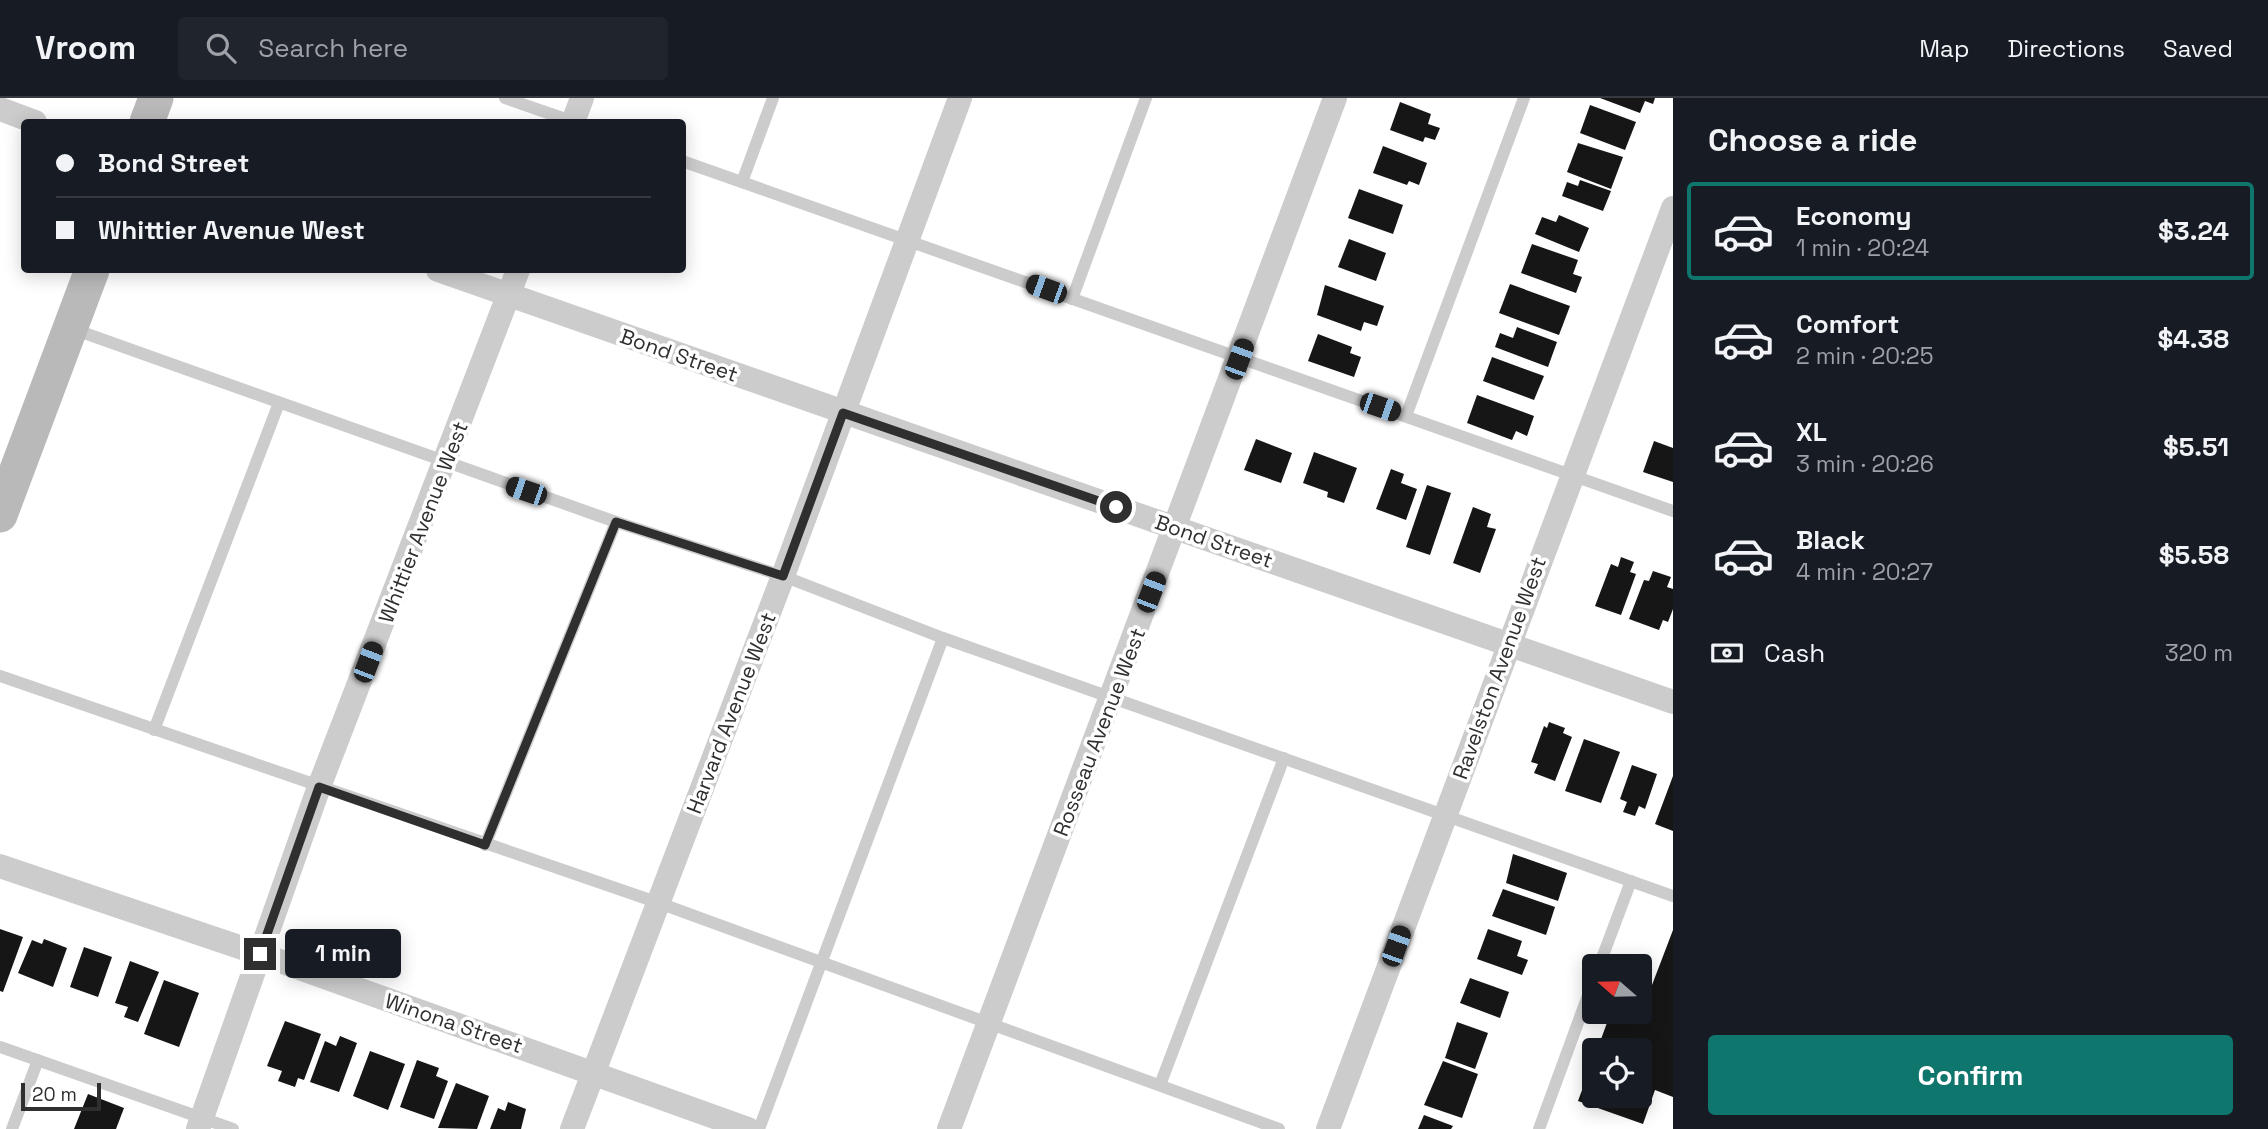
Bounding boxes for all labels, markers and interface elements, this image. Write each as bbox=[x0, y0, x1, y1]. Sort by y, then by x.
search box bbox=[178, 17, 668, 80]
text: Vroom bbox=[35, 27, 136, 69]
icon: search bbox=[202, 29, 240, 67]
text: Search here bbox=[258, 31, 408, 65]
text: Map bbox=[1919, 33, 1969, 64]
text: Directions bbox=[2007, 33, 2125, 64]
text: Saved bbox=[2163, 33, 2233, 64]
text: Choose a ride bbox=[1708, 120, 1918, 160]
text: Bond Street bbox=[98, 146, 249, 180]
text: Economy bbox=[1796, 199, 1912, 233]
icon: car bbox=[1712, 200, 1775, 263]
text: Whittier Avenue West bbox=[98, 213, 365, 247]
text: $3.24 bbox=[2158, 214, 2229, 248]
text: 1 min · 20:24 bbox=[1796, 233, 1929, 263]
car bbox=[1023, 272, 1070, 306]
text: Comfort bbox=[1796, 307, 1899, 341]
icon: car bbox=[1712, 308, 1775, 371]
street label: Bond Street bbox=[617, 322, 741, 388]
text: $4.38 bbox=[2158, 322, 2229, 356]
car bbox=[1222, 336, 1257, 382]
text: 2 min · 20:25 bbox=[1796, 341, 1934, 371]
car bbox=[1357, 390, 1404, 424]
text: XL bbox=[1796, 415, 1827, 449]
icon: car bbox=[1712, 416, 1775, 479]
street label: Whittier Avenue West bbox=[372, 417, 474, 627]
text: $5.51 bbox=[2163, 430, 2229, 464]
text: 3 min · 20:26 bbox=[1796, 449, 1934, 479]
car bbox=[503, 474, 550, 508]
route start bbox=[1100, 491, 1132, 523]
street label: Bond Street bbox=[1152, 508, 1276, 574]
text: Black bbox=[1796, 523, 1865, 557]
icon: car bbox=[1712, 524, 1775, 587]
text: $5.58 bbox=[2159, 538, 2229, 572]
street label: Ravelston Avenue West bbox=[1446, 553, 1552, 783]
text: 4 min · 20:27 bbox=[1796, 557, 1933, 587]
car bbox=[1134, 569, 1169, 615]
street label: Harvard Avenue West bbox=[680, 609, 782, 817]
street label: Rosseau Avenue West bbox=[1047, 624, 1151, 840]
icon: cash bbox=[1708, 634, 1746, 672]
text: Cash bbox=[1764, 636, 1825, 670]
text: 320 m bbox=[2165, 638, 2233, 668]
car bbox=[351, 639, 386, 685]
car bbox=[1379, 923, 1414, 969]
callout: 1 min bbox=[284, 930, 400, 978]
route end bbox=[244, 938, 276, 970]
text: 1 min bbox=[315, 938, 371, 968]
north arrow bbox=[1582, 954, 1652, 1024]
map controls bbox=[1582, 954, 1652, 1108]
street label: Winona Street bbox=[382, 987, 526, 1059]
button: Confirm bbox=[1708, 1035, 2233, 1115]
button: locate bbox=[1582, 1038, 1652, 1108]
scale bar bbox=[21, 1080, 102, 1112]
text: 20 m bbox=[32, 1082, 77, 1107]

